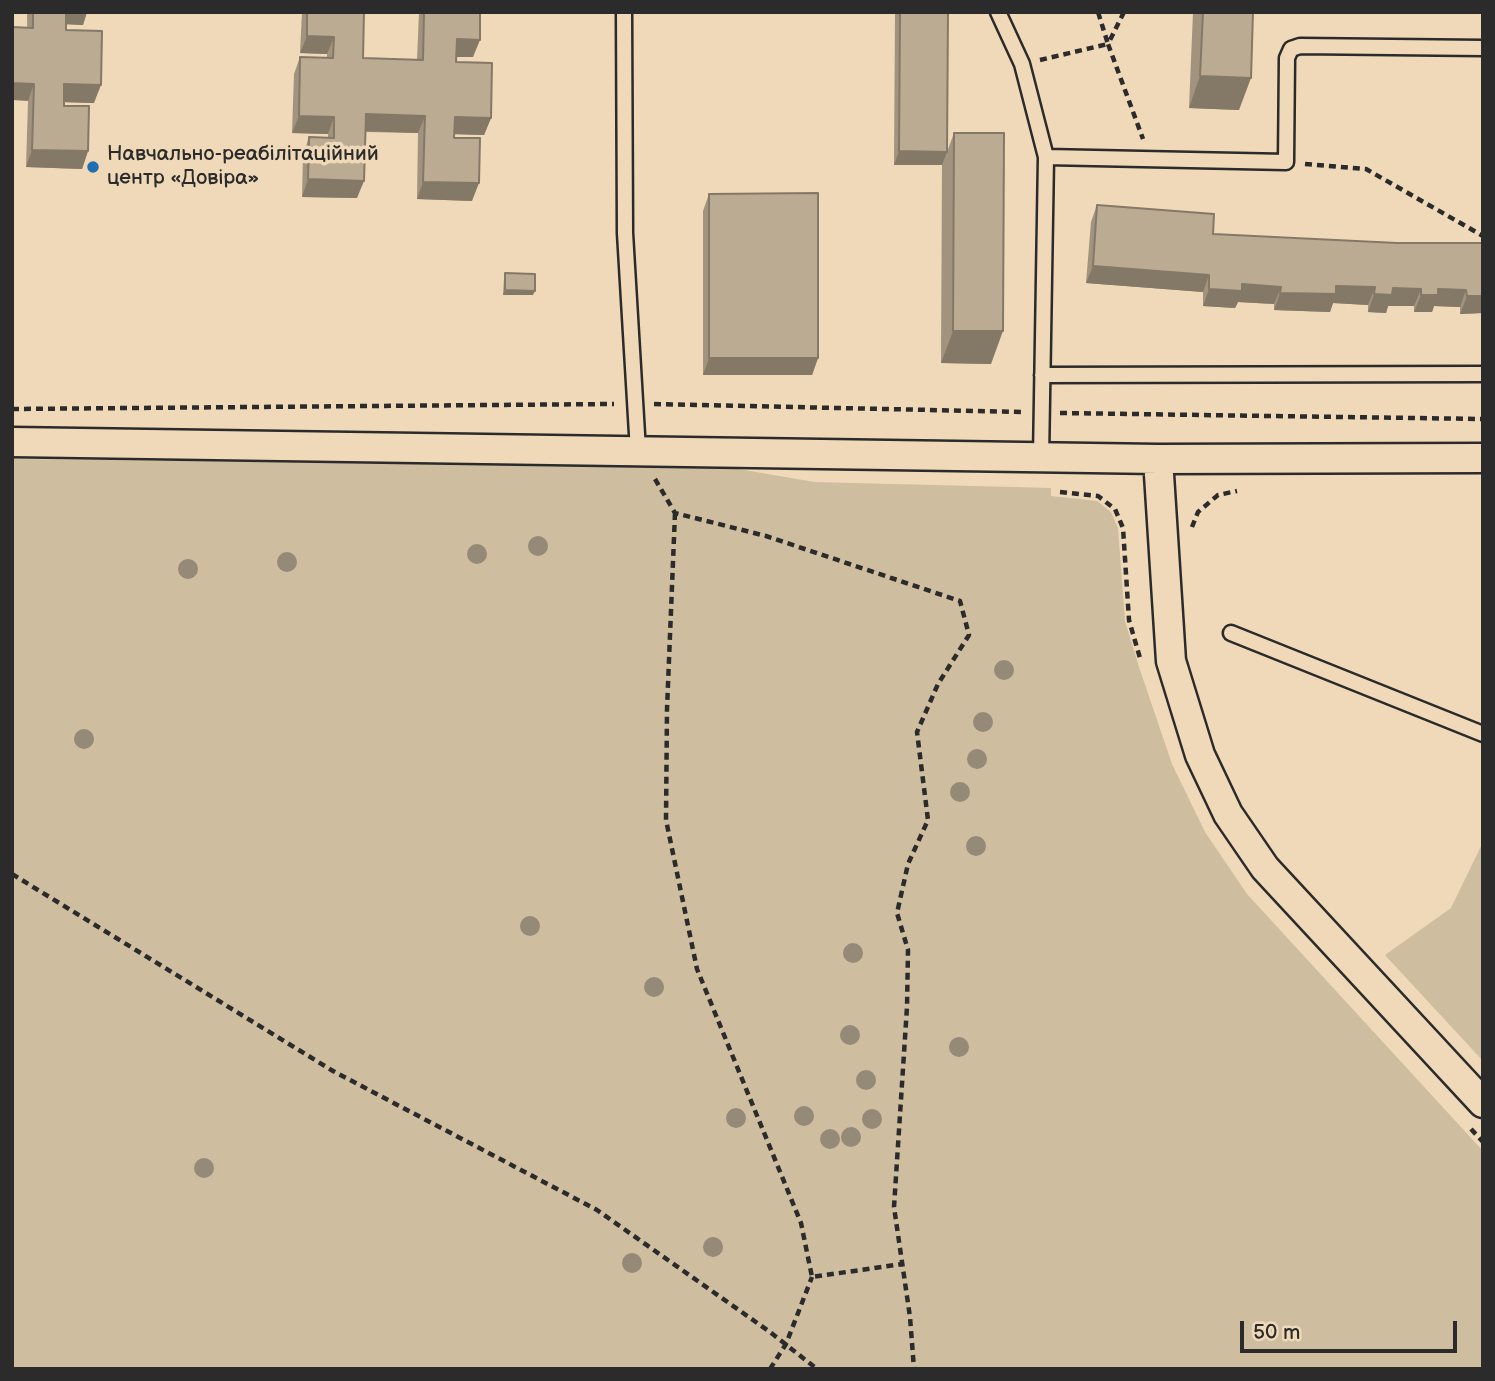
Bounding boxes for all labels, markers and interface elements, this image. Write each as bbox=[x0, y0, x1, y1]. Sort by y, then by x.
place label: Навчально-реабілітаційний центр «Довіра» bbox=[107, 142, 379, 192]
marker: Навчально-реабілітаційний центр «Довіра» bbox=[85, 159, 101, 175]
scale bar bbox=[1243, 1308, 1460, 1352]
text: 50 m bbox=[1253, 1320, 1300, 1345]

